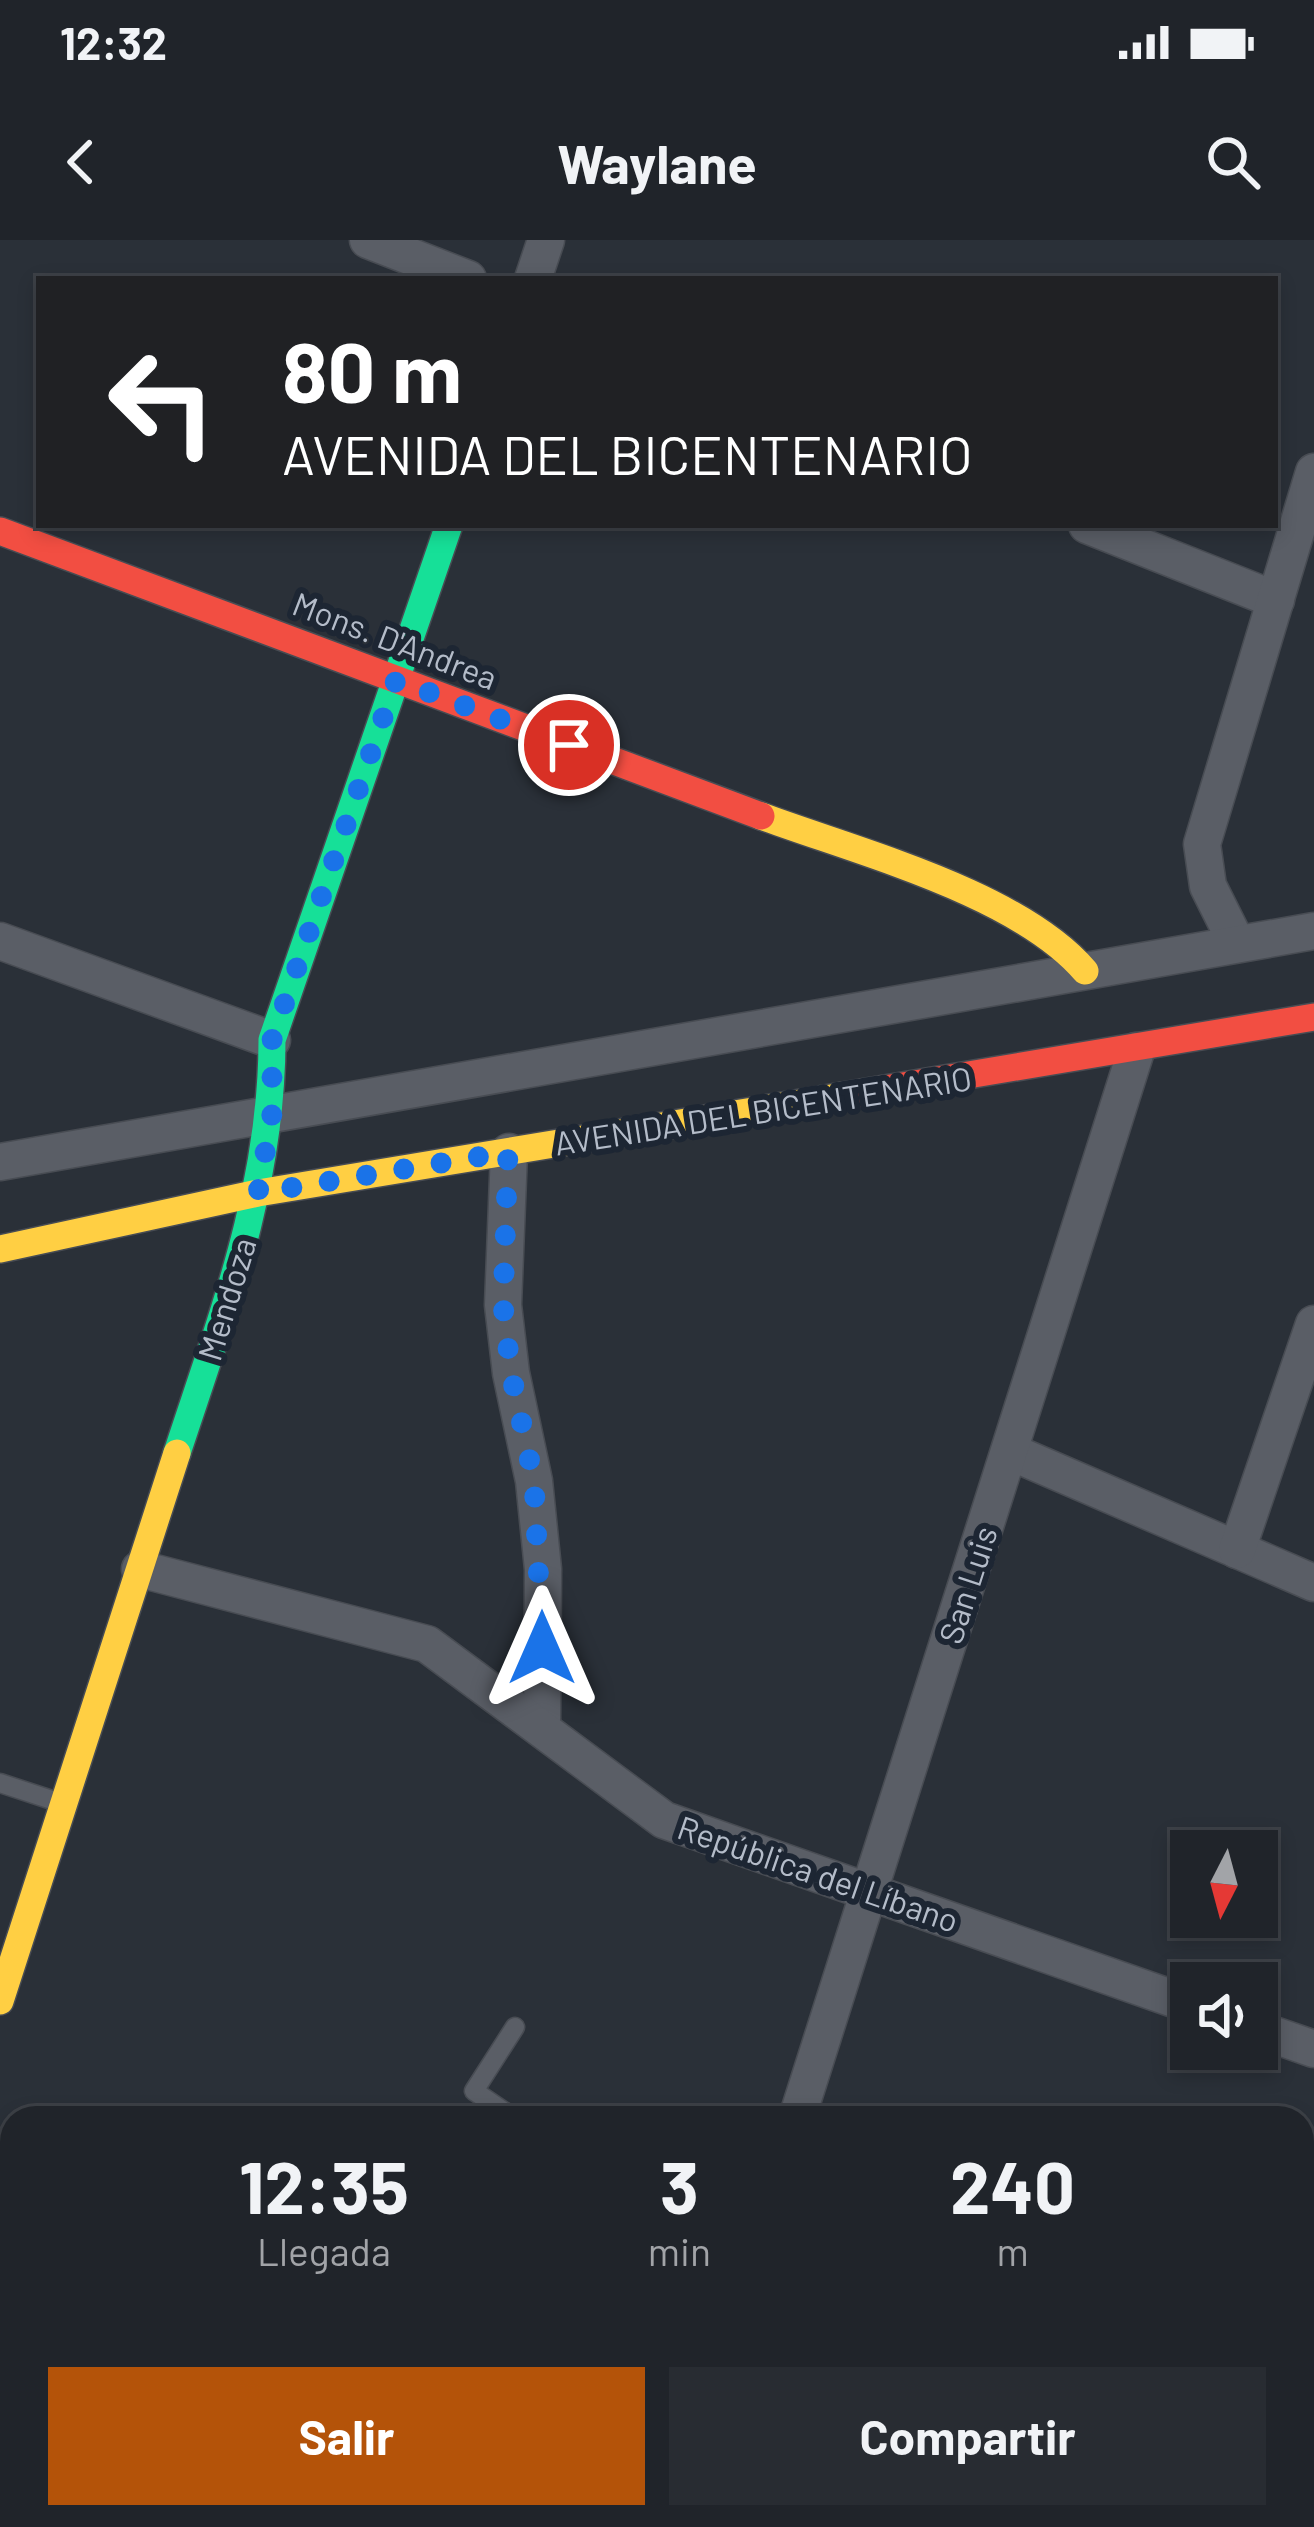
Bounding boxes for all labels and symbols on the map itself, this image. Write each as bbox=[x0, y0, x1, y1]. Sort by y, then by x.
street label: Mons. D'Andrea bbox=[288, 583, 503, 697]
pin bbox=[518, 694, 620, 796]
street label: AVENIDA DEL BICENTENARIO bbox=[551, 1057, 974, 1163]
street label: Mendoza bbox=[188, 1232, 264, 1365]
street label: San Luis bbox=[929, 1521, 1005, 1648]
position arrow bbox=[479, 1585, 605, 1711]
street label: República del Líbano bbox=[673, 1806, 964, 1940]
north arrow bbox=[1170, 1830, 1278, 1938]

